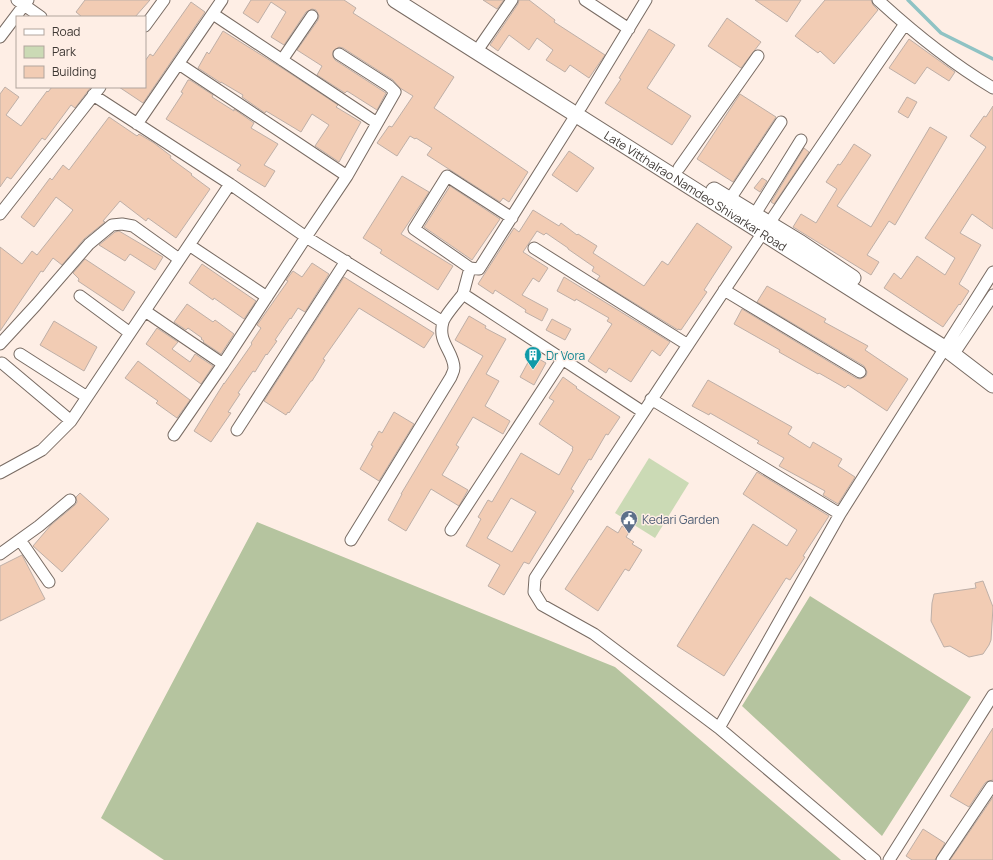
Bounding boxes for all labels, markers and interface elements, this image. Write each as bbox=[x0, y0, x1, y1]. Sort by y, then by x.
legend bbox=[16, 16, 146, 88]
text: Road bbox=[52, 23, 80, 40]
text: Park bbox=[52, 43, 77, 60]
text: Building bbox=[52, 63, 96, 80]
street label: Late Vitthalrao Namdeo Shivarkar Road bbox=[601, 126, 790, 255]
building icon: Dr Vora bbox=[523, 345, 543, 370]
place label: Dr Vora bbox=[546, 347, 585, 364]
public building icon: Kedari Garden bbox=[619, 509, 639, 534]
place label: Kedari Garden bbox=[642, 511, 719, 528]

